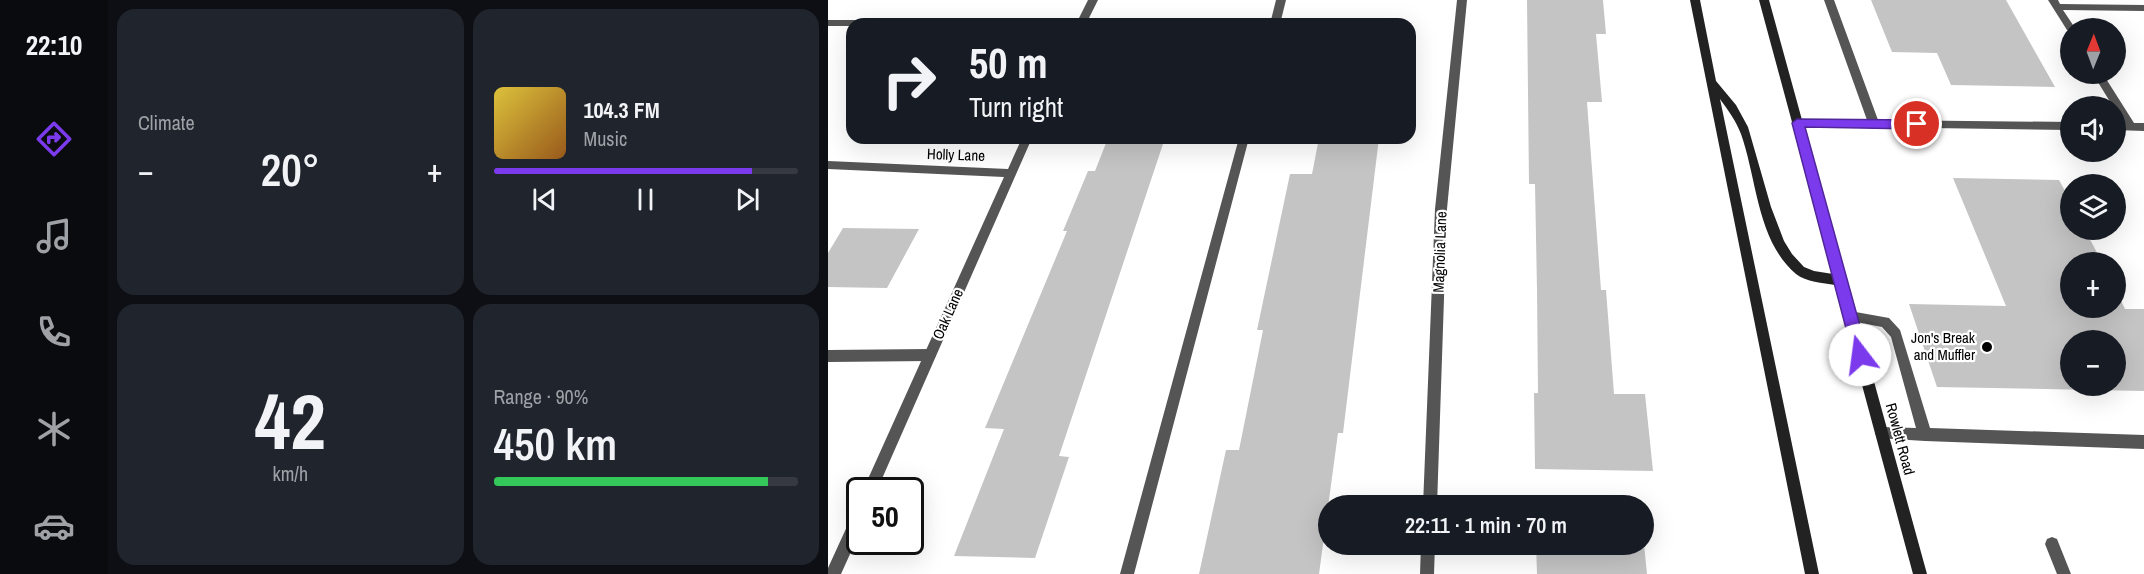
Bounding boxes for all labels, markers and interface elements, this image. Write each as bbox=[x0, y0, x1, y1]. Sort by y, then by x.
north arrow bbox=[2060, 18, 2126, 84]
map controls bbox=[2060, 18, 2126, 396]
text: 22:10 bbox=[26, 27, 82, 63]
text: 50 m bbox=[969, 35, 1048, 91]
icon: right bbox=[870, 42, 948, 120]
text: Turn right bbox=[969, 89, 1063, 125]
text: 104.3 FM bbox=[584, 95, 660, 125]
button: sound bbox=[2060, 96, 2126, 162]
pin bbox=[1891, 98, 1942, 149]
icon: arrive bbox=[1900, 107, 1933, 140]
text: Climate bbox=[138, 109, 195, 136]
icon: directions bbox=[33, 118, 75, 160]
text: Music bbox=[584, 125, 627, 152]
text: 20° bbox=[261, 139, 320, 200]
street label: Holly Lane bbox=[927, 143, 986, 166]
text: − bbox=[138, 148, 154, 192]
text: + bbox=[427, 148, 442, 192]
button: layers bbox=[2060, 174, 2126, 240]
icon: previous bbox=[528, 183, 561, 216]
icon: pause bbox=[629, 183, 662, 216]
icon: next bbox=[731, 183, 764, 216]
street label: Magnolia Lane bbox=[1428, 211, 1451, 293]
icon: music bbox=[33, 215, 75, 257]
button: + bbox=[2060, 252, 2126, 318]
street label: Oak Lane bbox=[927, 285, 968, 342]
icon: phone bbox=[33, 311, 75, 353]
position arrow bbox=[1828, 323, 1892, 387]
place label: Jon's Break and Muffler bbox=[1911, 327, 1976, 365]
button: − bbox=[2060, 330, 2126, 396]
marker: Jon's Break and Muffler bbox=[1980, 340, 1994, 354]
text: 42 bbox=[255, 368, 326, 473]
text: Range · 90% bbox=[494, 383, 588, 410]
street label: Rowlett Road bbox=[1881, 400, 1920, 477]
icon: climate bbox=[33, 408, 75, 450]
text: 450 km bbox=[494, 413, 617, 474]
text: km/h bbox=[272, 460, 308, 487]
speed limit sign: 50 bbox=[846, 477, 924, 555]
icon: car bbox=[33, 505, 75, 547]
text: 22:11 · 1 min · 70 m bbox=[1405, 510, 1567, 540]

